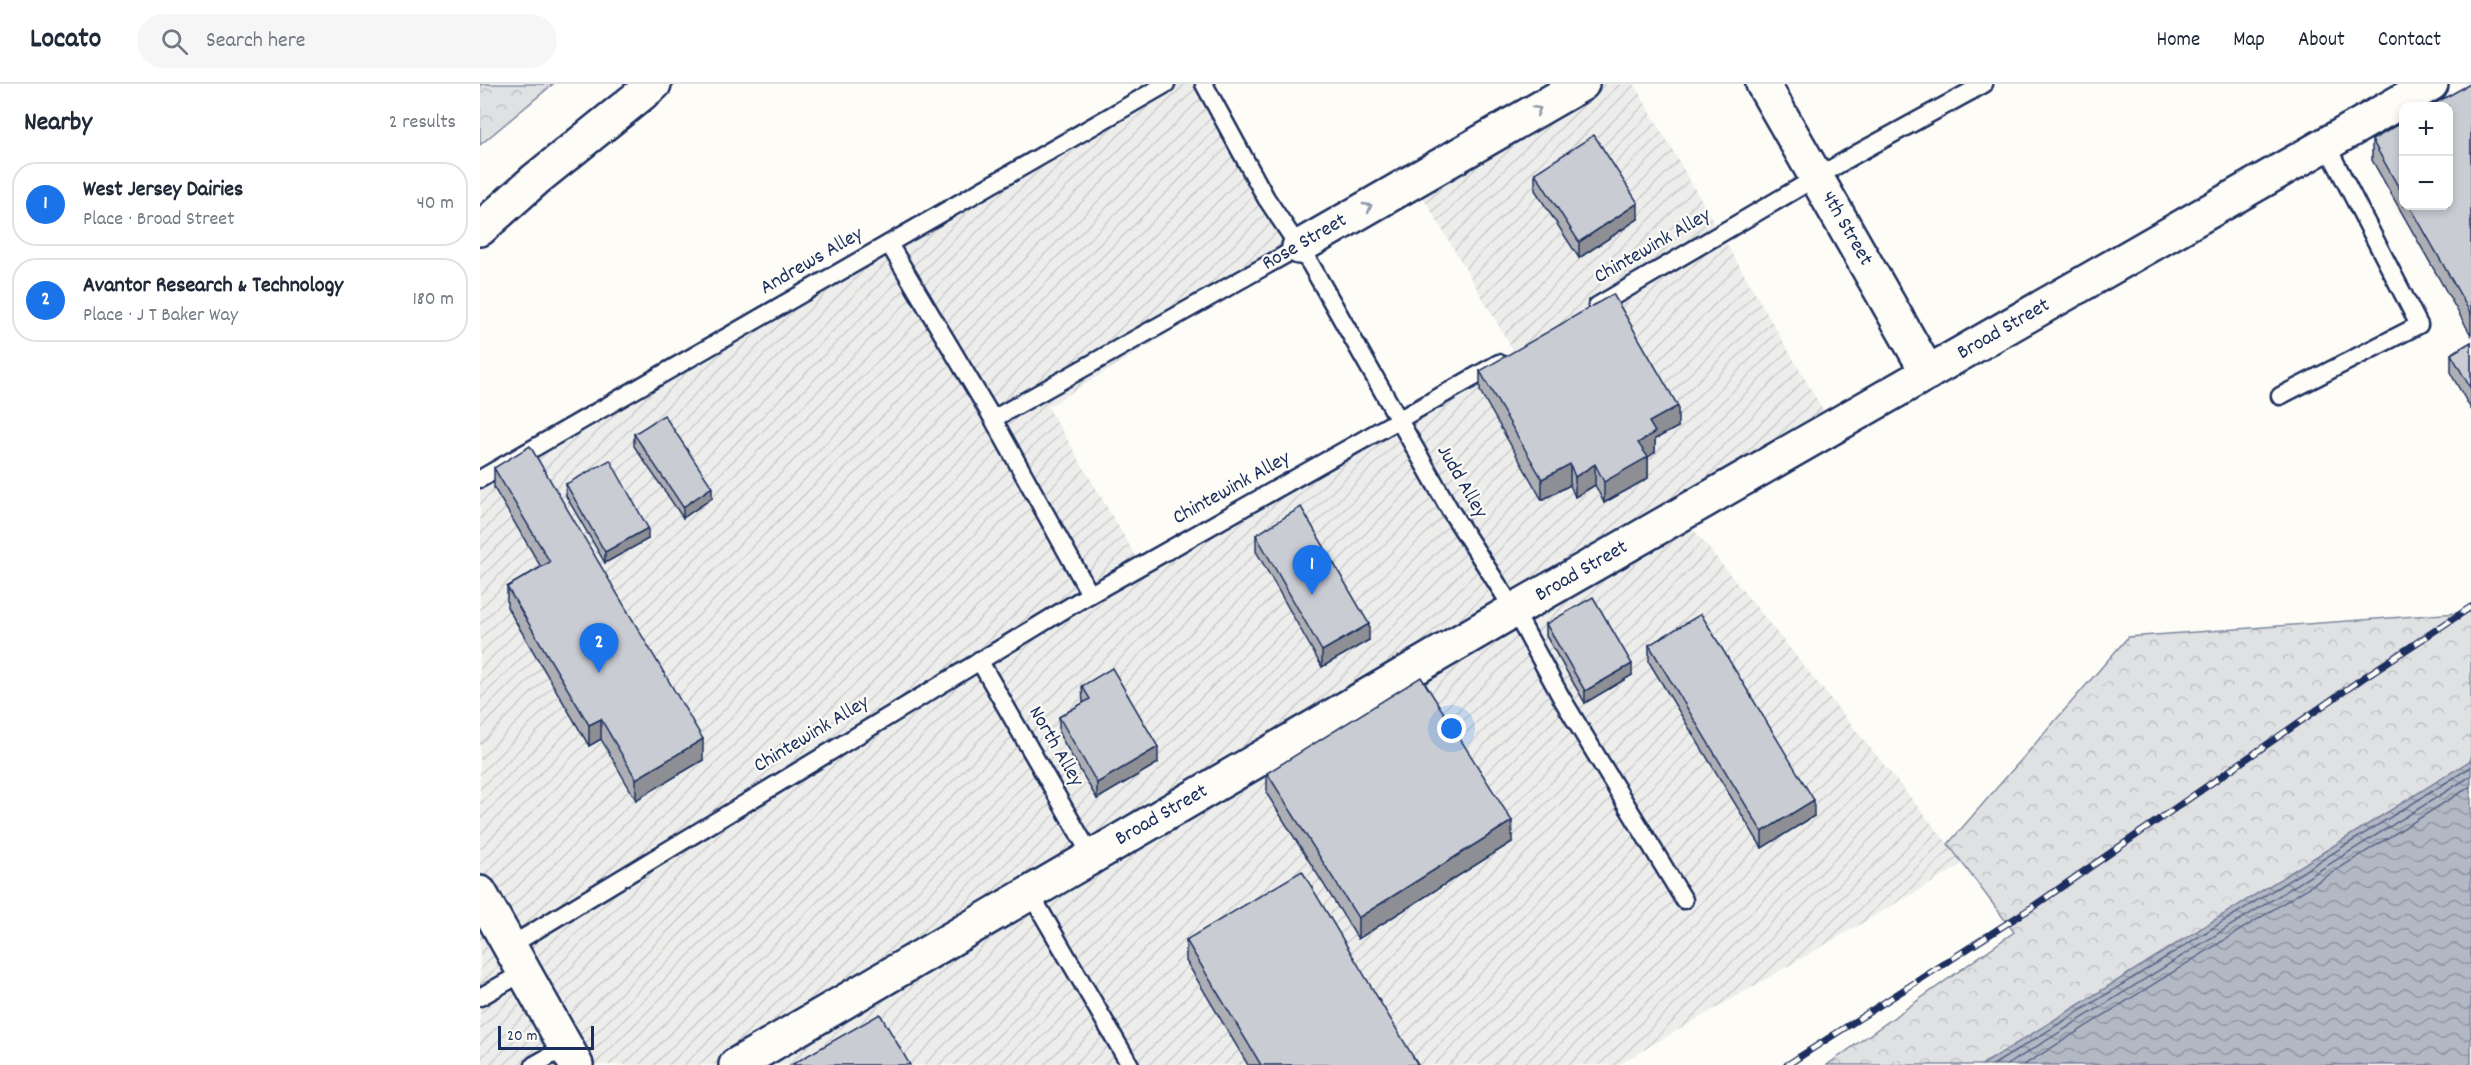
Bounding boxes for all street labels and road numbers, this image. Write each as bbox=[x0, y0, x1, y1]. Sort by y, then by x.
street label: 4th Street bbox=[1813, 186, 1880, 272]
street label: Chintewink Alley bbox=[1589, 201, 1717, 293]
street label: Rose Street bbox=[1257, 207, 1353, 279]
street label: Andrews Alley bbox=[755, 220, 869, 304]
street label: Broad Street bbox=[1952, 291, 2056, 369]
street label: Judd Alley bbox=[1428, 440, 1494, 525]
street label: Chintewink Alley bbox=[1168, 444, 1297, 534]
street label: Broad Street bbox=[1530, 533, 1634, 611]
street label: Chintewink Alley bbox=[748, 688, 876, 781]
street label: North Alley bbox=[1020, 701, 1090, 793]
street label: Broad Street bbox=[1110, 777, 1214, 855]

